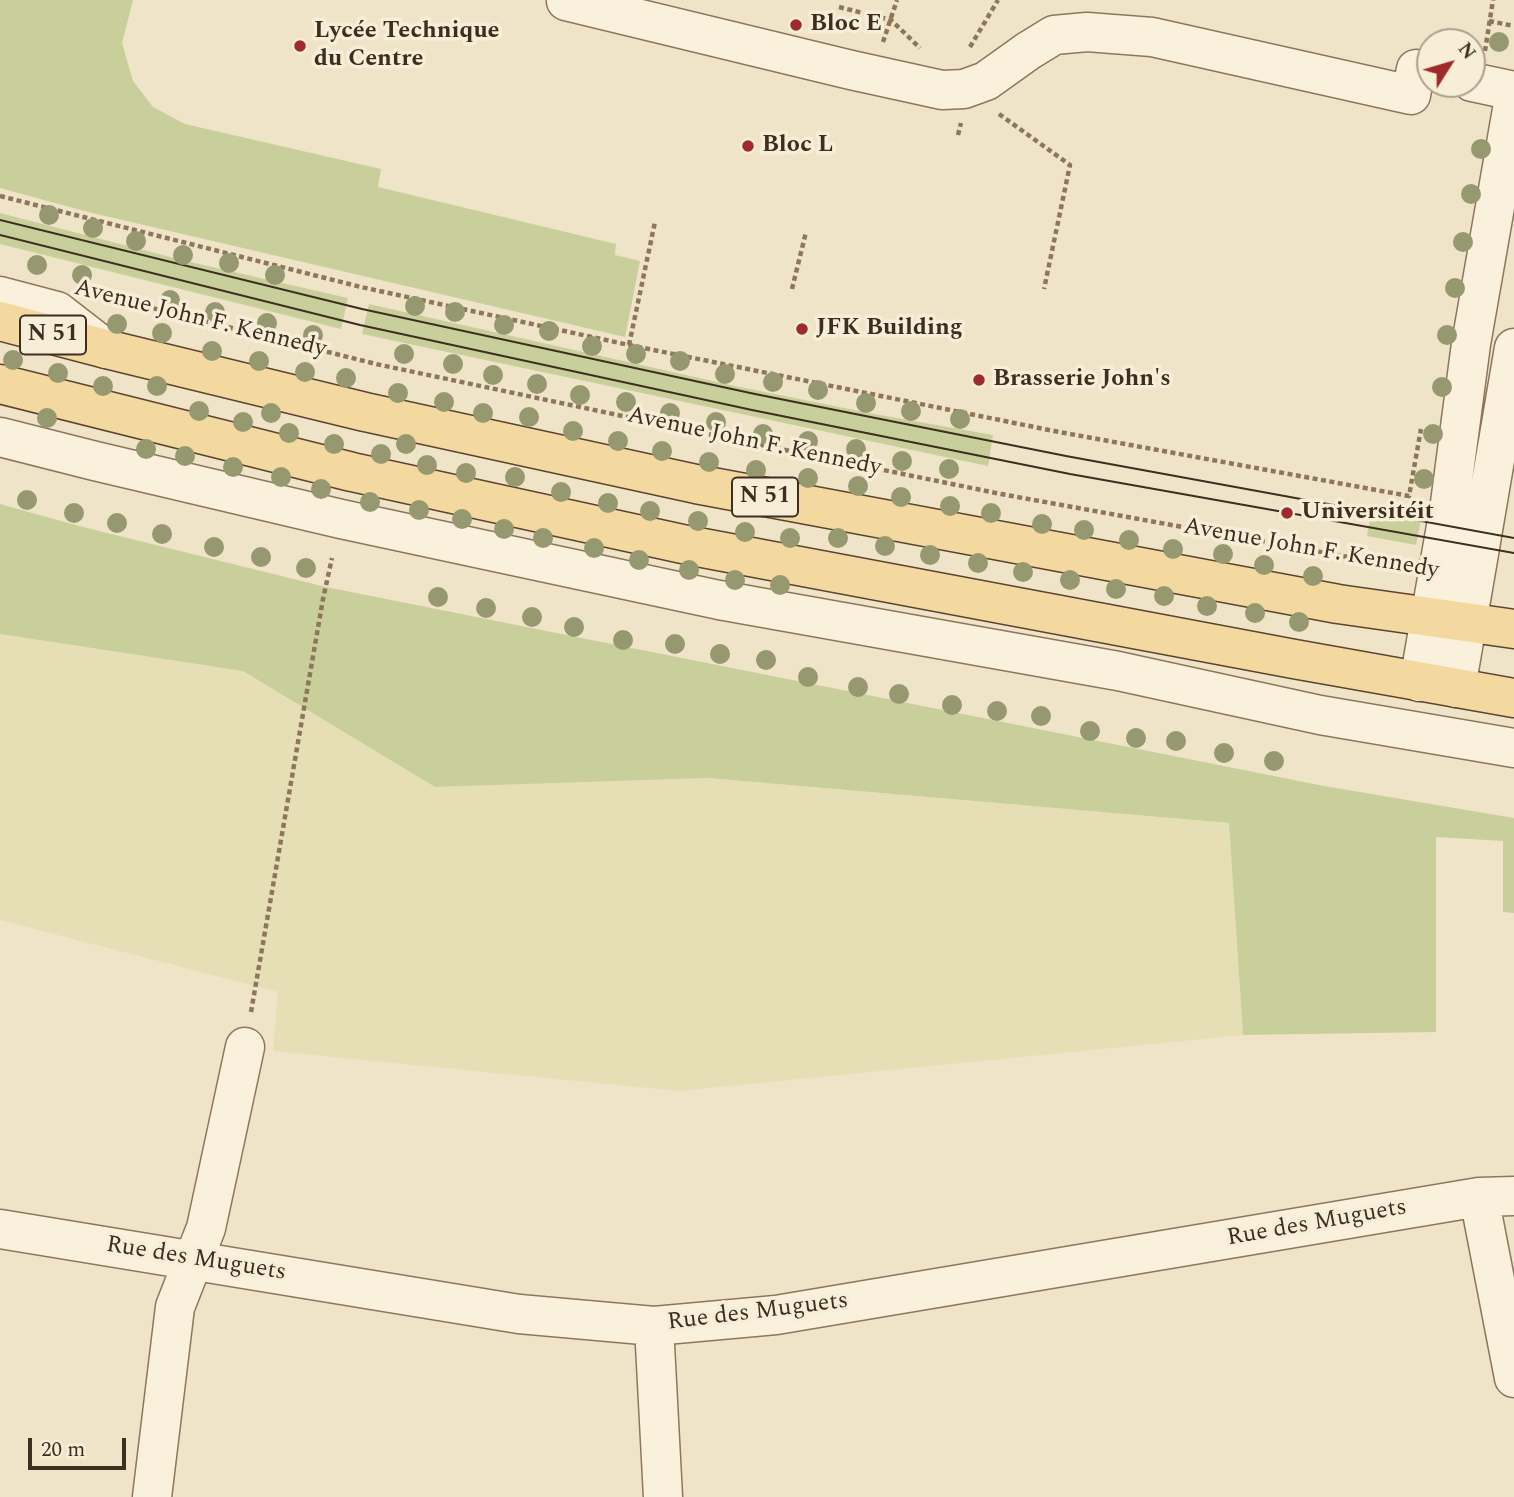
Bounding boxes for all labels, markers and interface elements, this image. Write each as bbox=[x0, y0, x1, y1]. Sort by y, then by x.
place label: Bloc E bbox=[810, 11, 882, 39]
marker: Bloc E bbox=[788, 17, 804, 33]
place label: Lycée Technique du Centre bbox=[314, 18, 499, 74]
north arrow bbox=[1416, 28, 1486, 98]
text: N bbox=[1450, 36, 1483, 66]
marker: Lycée Technique du Centre bbox=[292, 38, 308, 54]
place label: Bloc L bbox=[762, 132, 833, 160]
marker: Bloc L bbox=[740, 138, 756, 154]
street label: Avenue John F. Kennedy bbox=[71, 275, 329, 365]
place label: JFK Building bbox=[816, 315, 963, 343]
road number: N 51 bbox=[20, 316, 86, 354]
marker: JFK Building bbox=[794, 321, 810, 337]
place label: Brasserie John's bbox=[993, 366, 1171, 394]
marker: Brasserie John's bbox=[971, 372, 987, 388]
street label: Avenue John F. Kennedy bbox=[624, 402, 884, 484]
road number: N 51 bbox=[732, 477, 798, 516]
place label: Universitéit bbox=[1301, 499, 1434, 527]
marker: Universitéit bbox=[1279, 505, 1295, 521]
street label: Avenue John F. Kennedy bbox=[1181, 513, 1441, 587]
street label: Rue des Muguets bbox=[1225, 1194, 1409, 1254]
street label: Rue des Muguets bbox=[104, 1232, 288, 1288]
street label: Rue des Muguets bbox=[666, 1288, 850, 1338]
scale bar bbox=[32, 1424, 130, 1468]
text: 20 m bbox=[41, 1434, 85, 1466]

